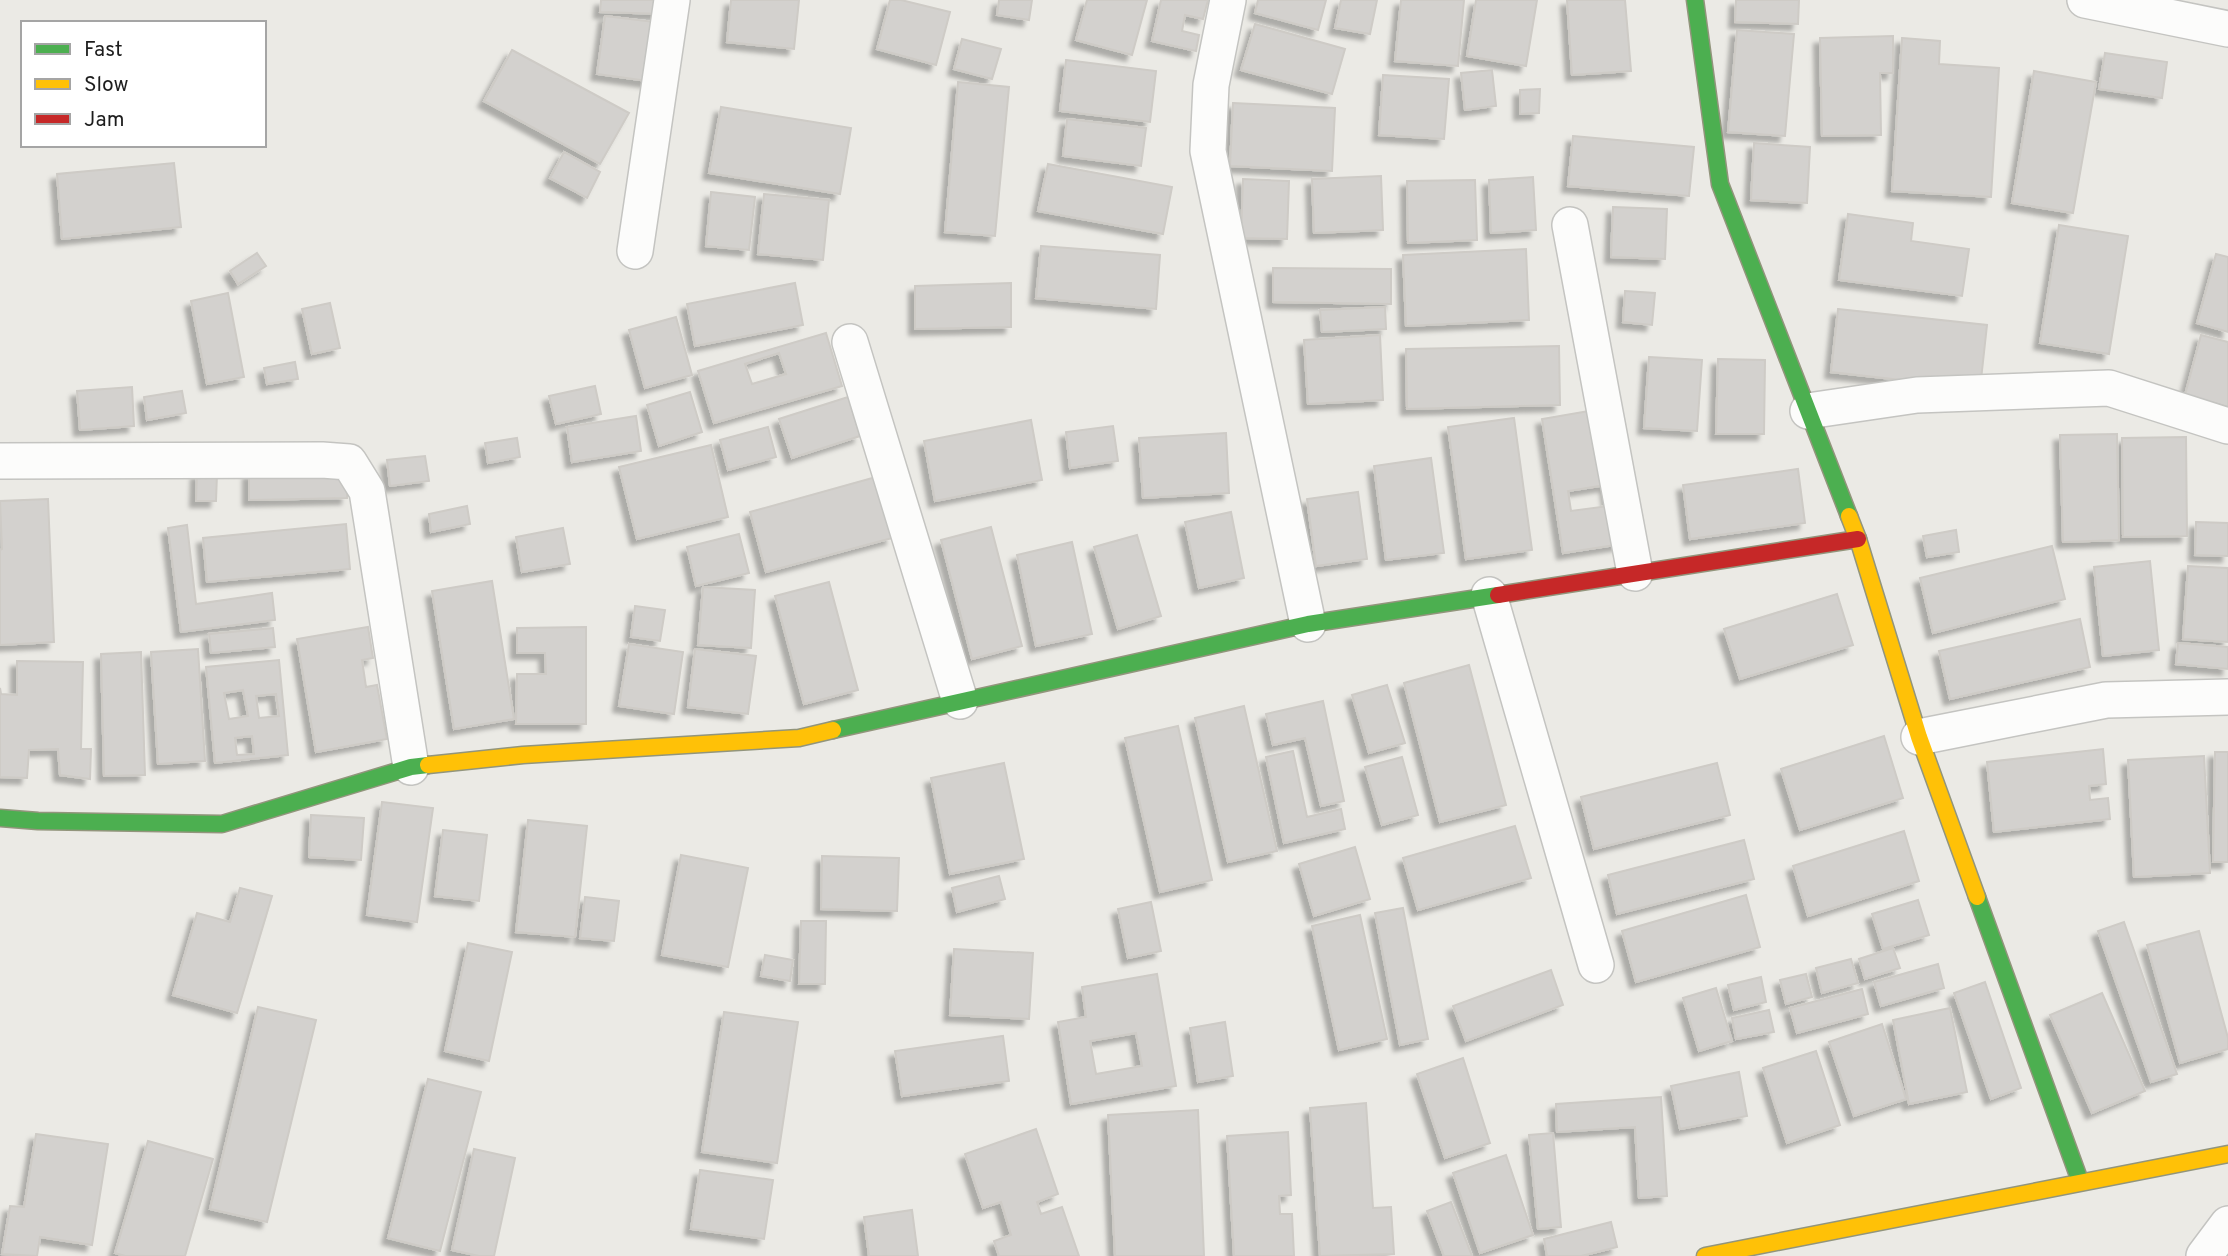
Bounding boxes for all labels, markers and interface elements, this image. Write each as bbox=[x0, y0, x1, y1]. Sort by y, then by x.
legend bbox=[21, 21, 266, 147]
text: Fast bbox=[84, 37, 123, 64]
text: Slow bbox=[84, 72, 129, 99]
text: Jam bbox=[84, 107, 125, 134]

